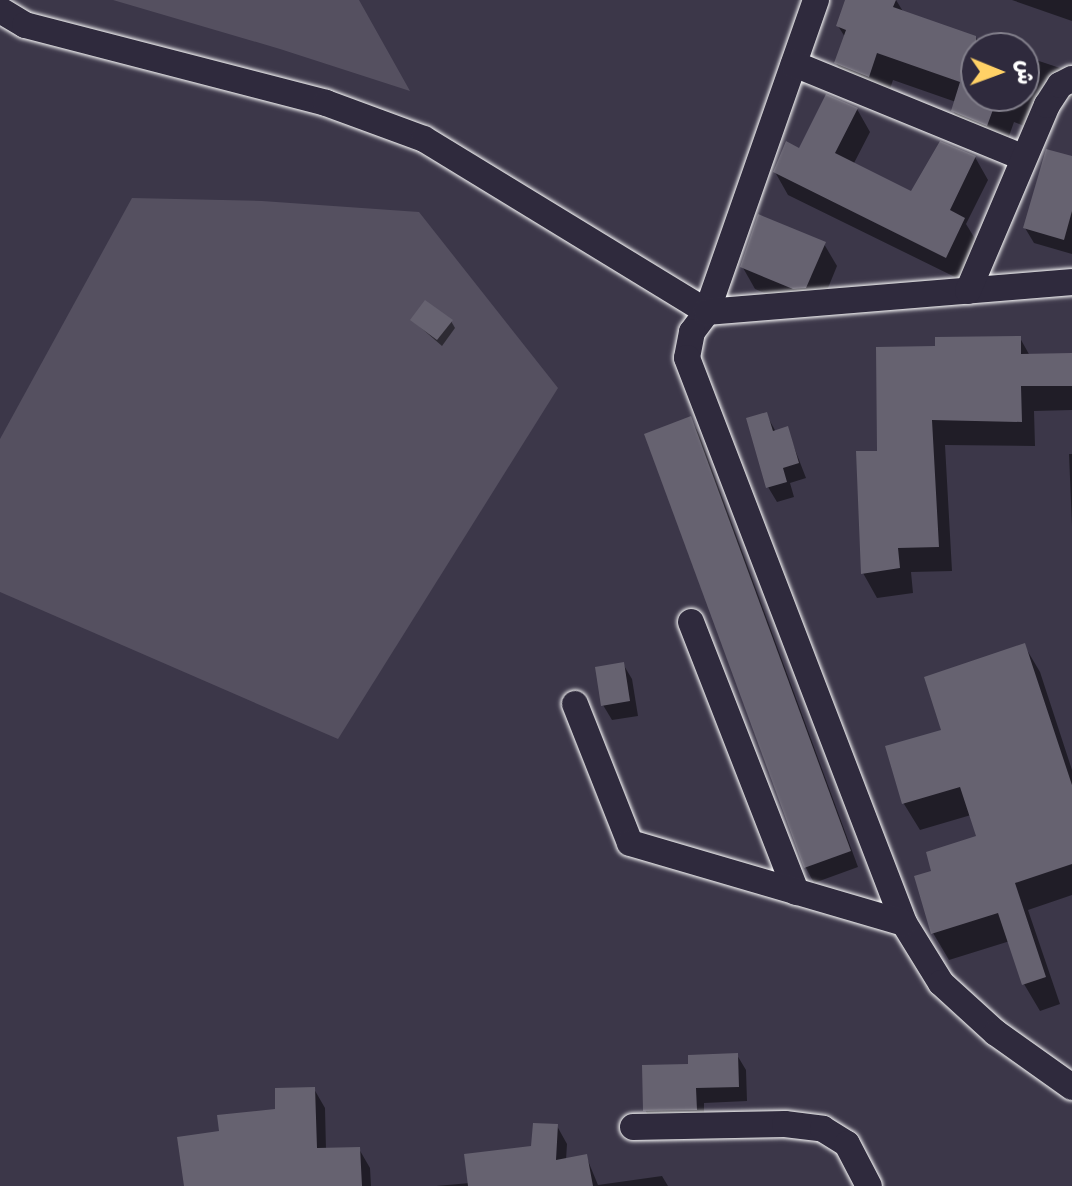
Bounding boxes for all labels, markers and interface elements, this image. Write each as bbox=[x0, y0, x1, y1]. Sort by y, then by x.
north arrow bbox=[960, 32, 1040, 112]
text: ش bbox=[1007, 60, 1038, 85]

